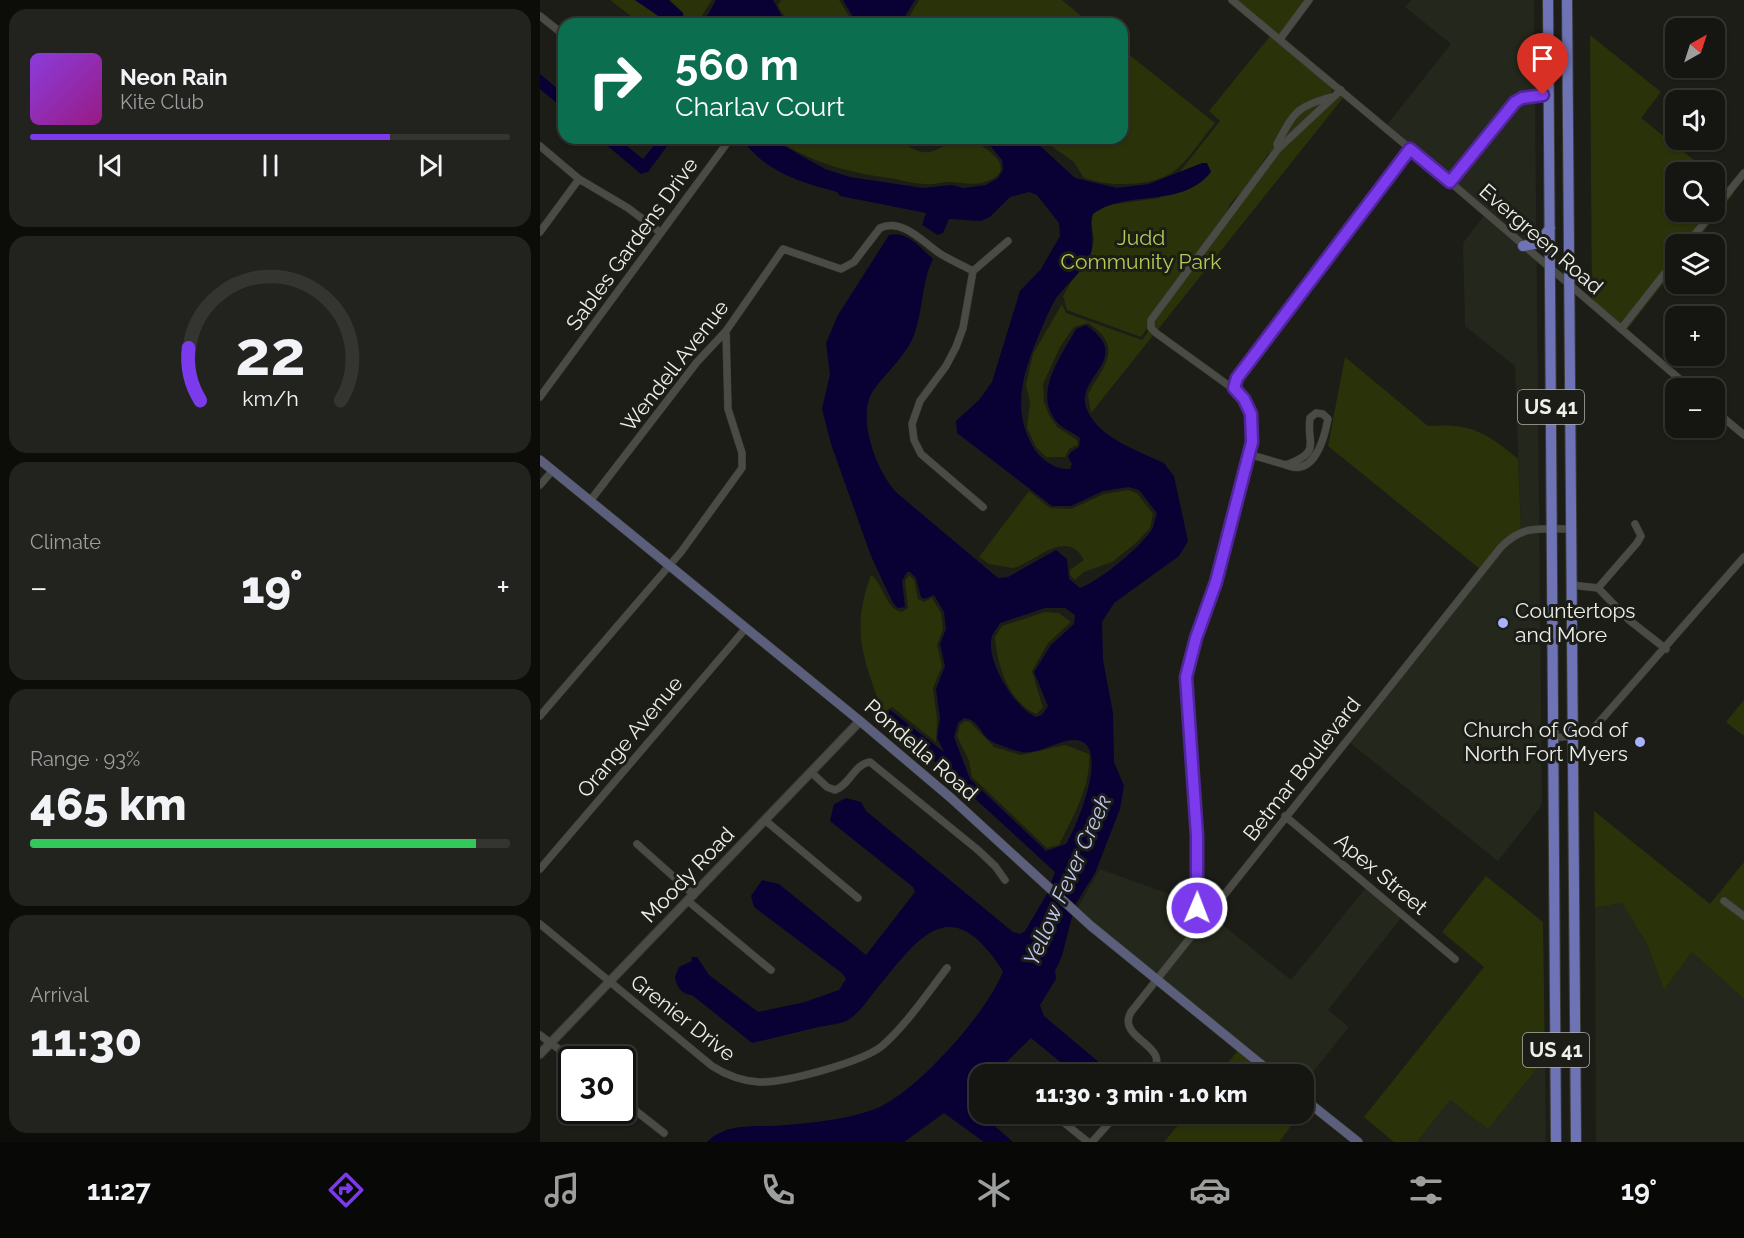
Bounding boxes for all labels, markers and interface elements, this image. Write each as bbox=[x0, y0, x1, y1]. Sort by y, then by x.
north arrow bbox=[1665, 18, 1725, 78]
map controls bbox=[1665, 18, 1725, 438]
pin bbox=[1517, 33, 1568, 95]
text: 560 m bbox=[675, 41, 799, 90]
icon: right bbox=[576, 42, 654, 120]
icon: arrive bbox=[1526, 42, 1559, 75]
text: Neon Rain bbox=[120, 64, 228, 90]
text: Kite Club bbox=[120, 90, 204, 114]
button: sound bbox=[1665, 90, 1725, 150]
text: Charlav Court bbox=[675, 91, 845, 122]
icon: previous bbox=[94, 149, 127, 182]
icon: pause bbox=[254, 149, 287, 182]
icon: next bbox=[414, 149, 447, 182]
street label: Sables Gardens Drive bbox=[561, 152, 703, 335]
button: search bbox=[1665, 162, 1725, 222]
street label: Evergreen Road bbox=[1475, 178, 1608, 299]
park label: Judd Community Park bbox=[1061, 225, 1221, 274]
button: layers bbox=[1665, 234, 1725, 294]
street label: Wendell Avenue bbox=[616, 295, 734, 436]
button: + bbox=[1665, 306, 1725, 366]
text: 22 bbox=[235, 317, 305, 391]
button: − bbox=[1665, 378, 1725, 438]
text: km/h bbox=[242, 387, 298, 412]
road number: US 41 bbox=[1518, 390, 1584, 424]
text: Climate bbox=[30, 530, 101, 554]
text: 19° bbox=[241, 561, 303, 614]
text: − bbox=[30, 568, 48, 607]
text: + bbox=[496, 568, 510, 607]
place label: Countertops and More bbox=[1515, 598, 1636, 647]
marker: Countertops and More bbox=[1496, 616, 1510, 630]
street label: Orange Avenue bbox=[572, 671, 688, 802]
street label: Betmar Boulevard bbox=[1238, 692, 1365, 846]
street label: Pondella Road bbox=[860, 694, 983, 806]
place label: Church of God of North Fort Myers bbox=[1463, 717, 1629, 766]
marker: Church of God of North Fort Myers bbox=[1633, 735, 1647, 749]
text: Range · 93% bbox=[30, 747, 140, 771]
text: 465 km bbox=[30, 778, 187, 831]
water label: Yellow Fever Creek bbox=[1018, 790, 1116, 969]
street label: Moody Road bbox=[636, 822, 739, 928]
street label: Apex Street bbox=[1330, 828, 1433, 920]
position arrow bbox=[1165, 876, 1229, 940]
street label: Grenier Drive bbox=[626, 969, 741, 1066]
text: Arrival bbox=[30, 983, 89, 1007]
text: 11:30 bbox=[30, 1014, 142, 1067]
road number: US 41 bbox=[1523, 1033, 1589, 1067]
speed limit sign: 30 bbox=[558, 1046, 636, 1124]
text: 11:30 · 3 min · 1.0 km bbox=[1036, 1081, 1247, 1107]
icon: directions bbox=[325, 1169, 367, 1211]
icon: music bbox=[541, 1169, 583, 1211]
icon: phone bbox=[757, 1169, 799, 1211]
icon: climate bbox=[973, 1169, 1015, 1211]
icon: car bbox=[1189, 1169, 1231, 1211]
icon: filters bbox=[1405, 1169, 1447, 1211]
text: 11:27 bbox=[87, 1175, 151, 1206]
text: 19° bbox=[1621, 1175, 1657, 1206]

